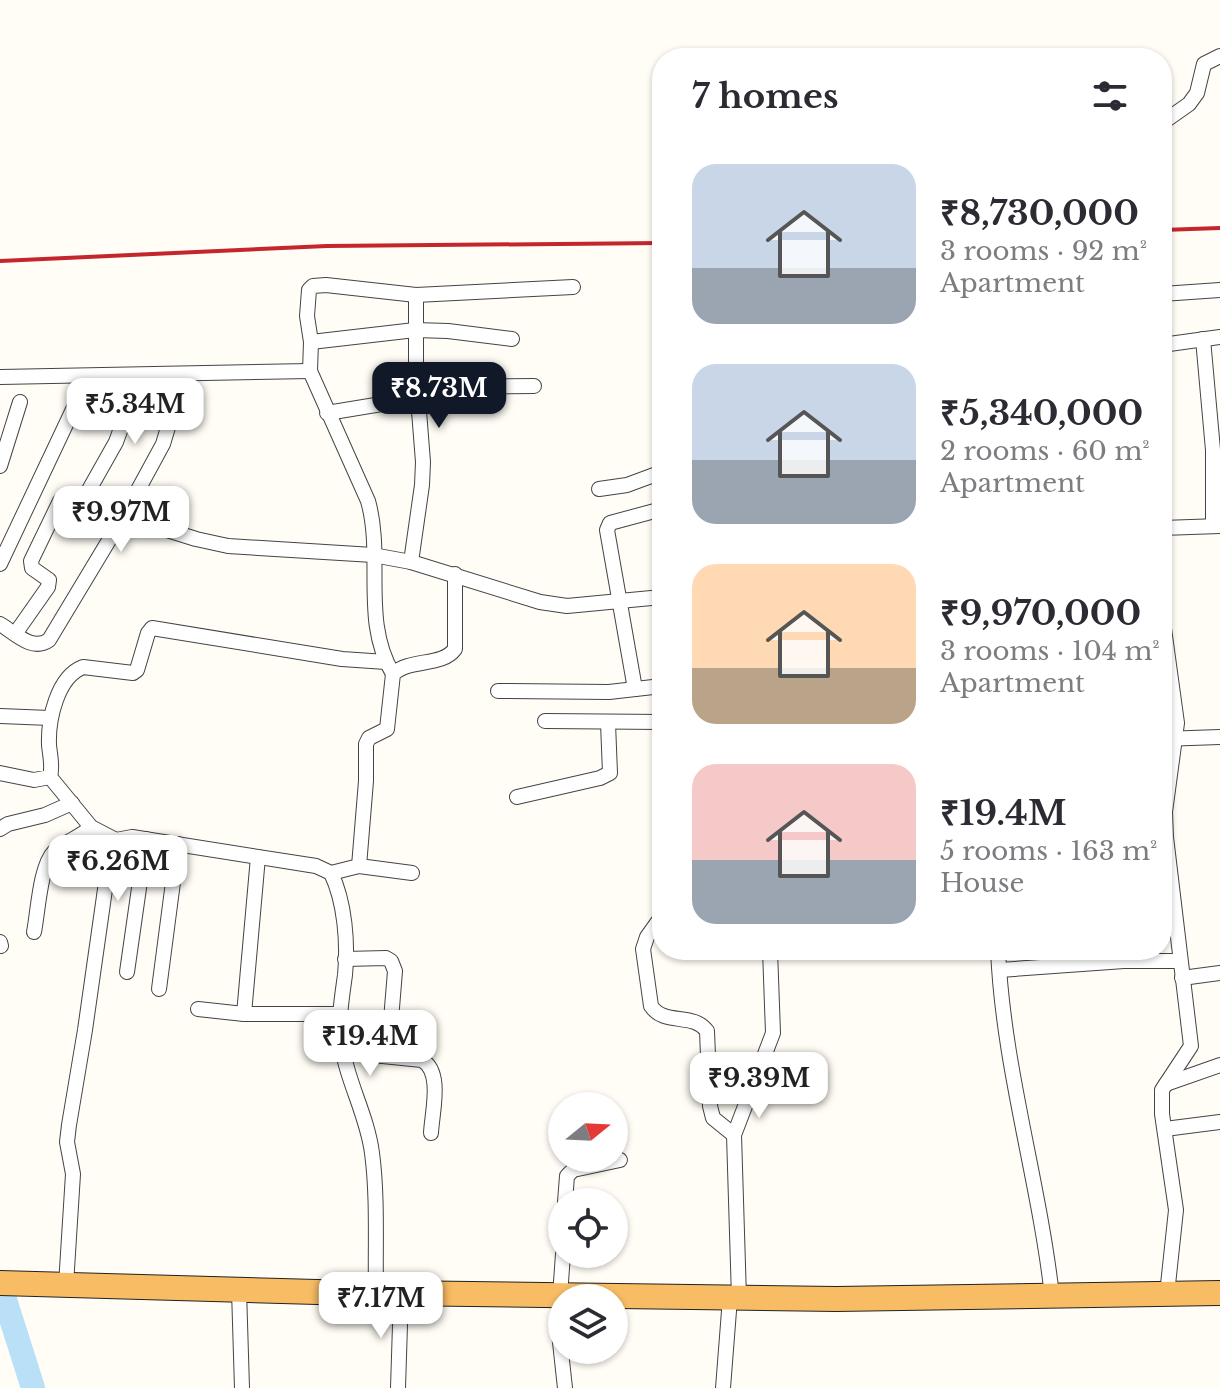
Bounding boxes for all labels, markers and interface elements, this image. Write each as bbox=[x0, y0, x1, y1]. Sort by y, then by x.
icon: filters bbox=[1088, 74, 1132, 118]
text: 7 homes bbox=[692, 75, 839, 117]
text: ₹8,730,000 bbox=[940, 192, 1139, 234]
icon: home bbox=[756, 196, 852, 292]
text: 3 rooms · 92 m² bbox=[940, 235, 1147, 267]
text: Apartment bbox=[940, 267, 1085, 299]
pin: ₹8.73M bbox=[374, 362, 504, 430]
text: ₹8.73M bbox=[390, 372, 488, 404]
pin: ₹5.34M bbox=[70, 378, 200, 446]
text: ₹5.34M bbox=[85, 388, 185, 420]
text: ₹5,340,000 bbox=[940, 392, 1143, 434]
icon: home bbox=[756, 396, 852, 492]
text: 2 rooms · 60 m² bbox=[940, 435, 1150, 467]
text: Apartment bbox=[940, 467, 1085, 499]
pin: ₹9.97M bbox=[56, 486, 186, 554]
text: ₹9.97M bbox=[71, 496, 171, 528]
text: ₹9,970,000 bbox=[940, 592, 1141, 634]
icon: home bbox=[756, 596, 852, 692]
text: 3 rooms · 104 m² bbox=[940, 635, 1160, 667]
text: Apartment bbox=[940, 667, 1085, 699]
text: ₹19.4M bbox=[940, 792, 1067, 834]
icon: home bbox=[756, 796, 852, 892]
pin: ₹6.26M bbox=[53, 835, 183, 903]
text: 5 rooms · 163 m² bbox=[940, 835, 1158, 867]
text: ₹6.26M bbox=[66, 845, 170, 877]
text: House bbox=[940, 867, 1024, 899]
pin: ₹19.4M bbox=[305, 1010, 435, 1078]
text: ₹19.4M bbox=[322, 1020, 418, 1052]
pin: ₹9.39M bbox=[694, 1052, 824, 1120]
text: ₹9.39M bbox=[708, 1062, 810, 1094]
north arrow bbox=[548, 1092, 628, 1172]
map controls bbox=[548, 1092, 628, 1364]
button: locate bbox=[548, 1188, 628, 1268]
pin: ₹7.17M bbox=[316, 1272, 446, 1340]
text: ₹7.17M bbox=[337, 1282, 425, 1314]
button: layers bbox=[548, 1284, 628, 1364]

